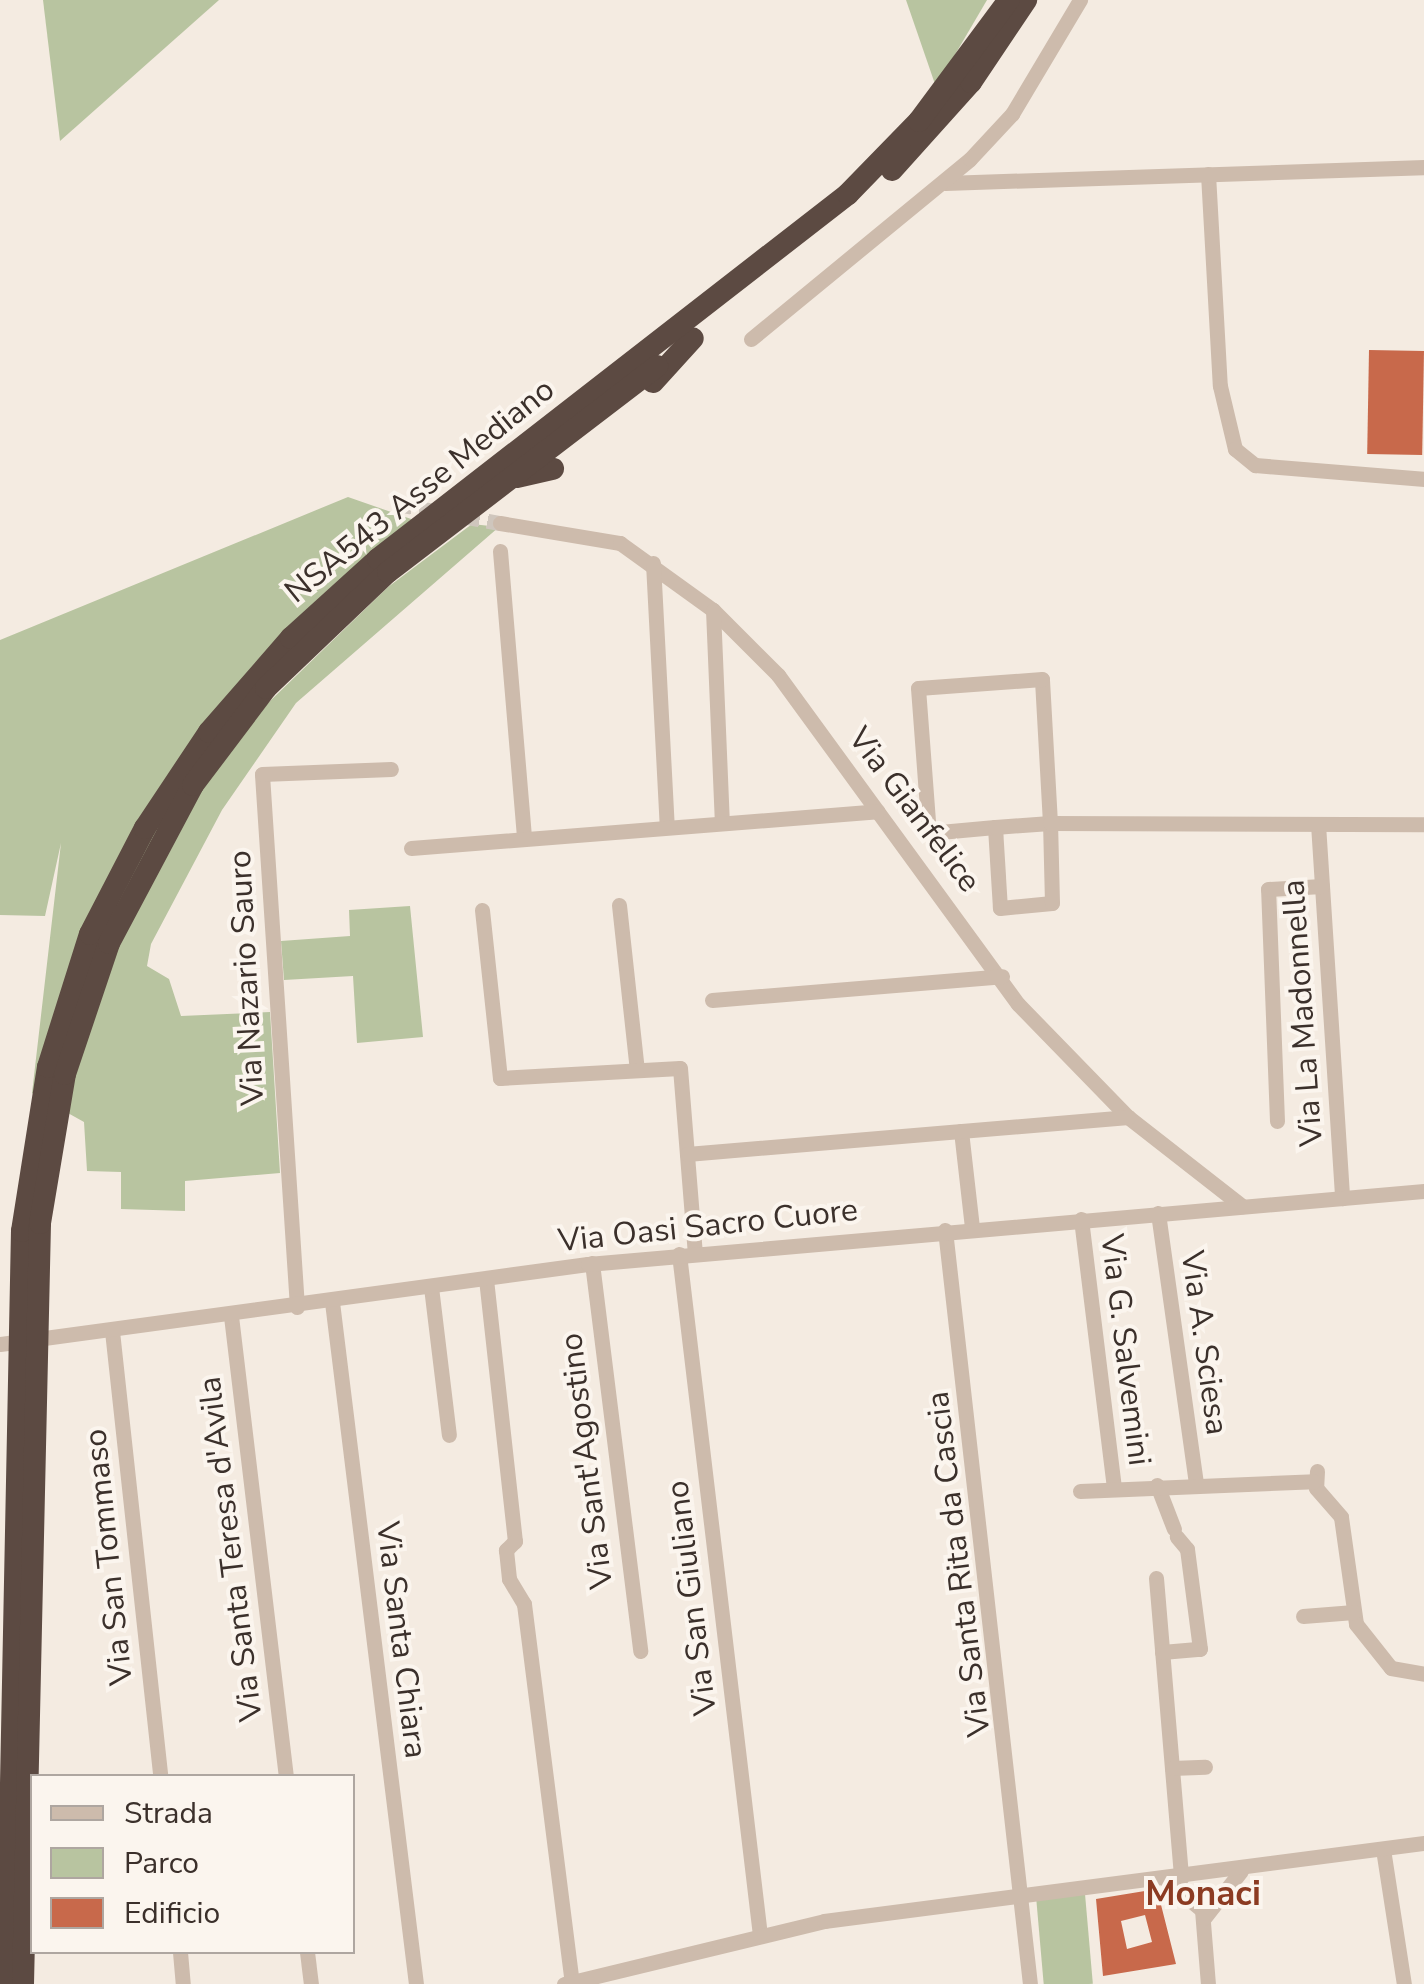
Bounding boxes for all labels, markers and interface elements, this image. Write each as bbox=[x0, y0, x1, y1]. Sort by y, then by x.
street label: NSA543 Asse Mediano bbox=[278, 371, 562, 611]
street label: Via Gianfelice bbox=[840, 720, 988, 900]
street label: Via Nazario Sauro bbox=[221, 849, 273, 1107]
street label: Via La Madonnella bbox=[1275, 878, 1331, 1148]
street label: Via Oasi Sacro Cuore bbox=[556, 1191, 860, 1261]
street label: Via G. Salvemini bbox=[1092, 1232, 1158, 1468]
street label: Via A. Sciesa bbox=[1172, 1249, 1236, 1437]
street label: Via Sant'Agostino bbox=[552, 1331, 622, 1591]
street label: Via Santa Teresa d'Avila bbox=[191, 1374, 271, 1724]
street label: Via Santa Rita da Cascia bbox=[919, 1389, 999, 1739]
street label: Via San Tommaso bbox=[76, 1427, 142, 1687]
street label: Via San Giuliano bbox=[659, 1478, 725, 1718]
street label: Via Santa Chiara bbox=[367, 1519, 435, 1761]
legend bbox=[30, 1774, 355, 1954]
text: Strada bbox=[124, 1793, 213, 1834]
text: Parco bbox=[124, 1843, 199, 1884]
district label: Monaci bbox=[1145, 1873, 1261, 1915]
text: Edificio bbox=[124, 1893, 220, 1934]

